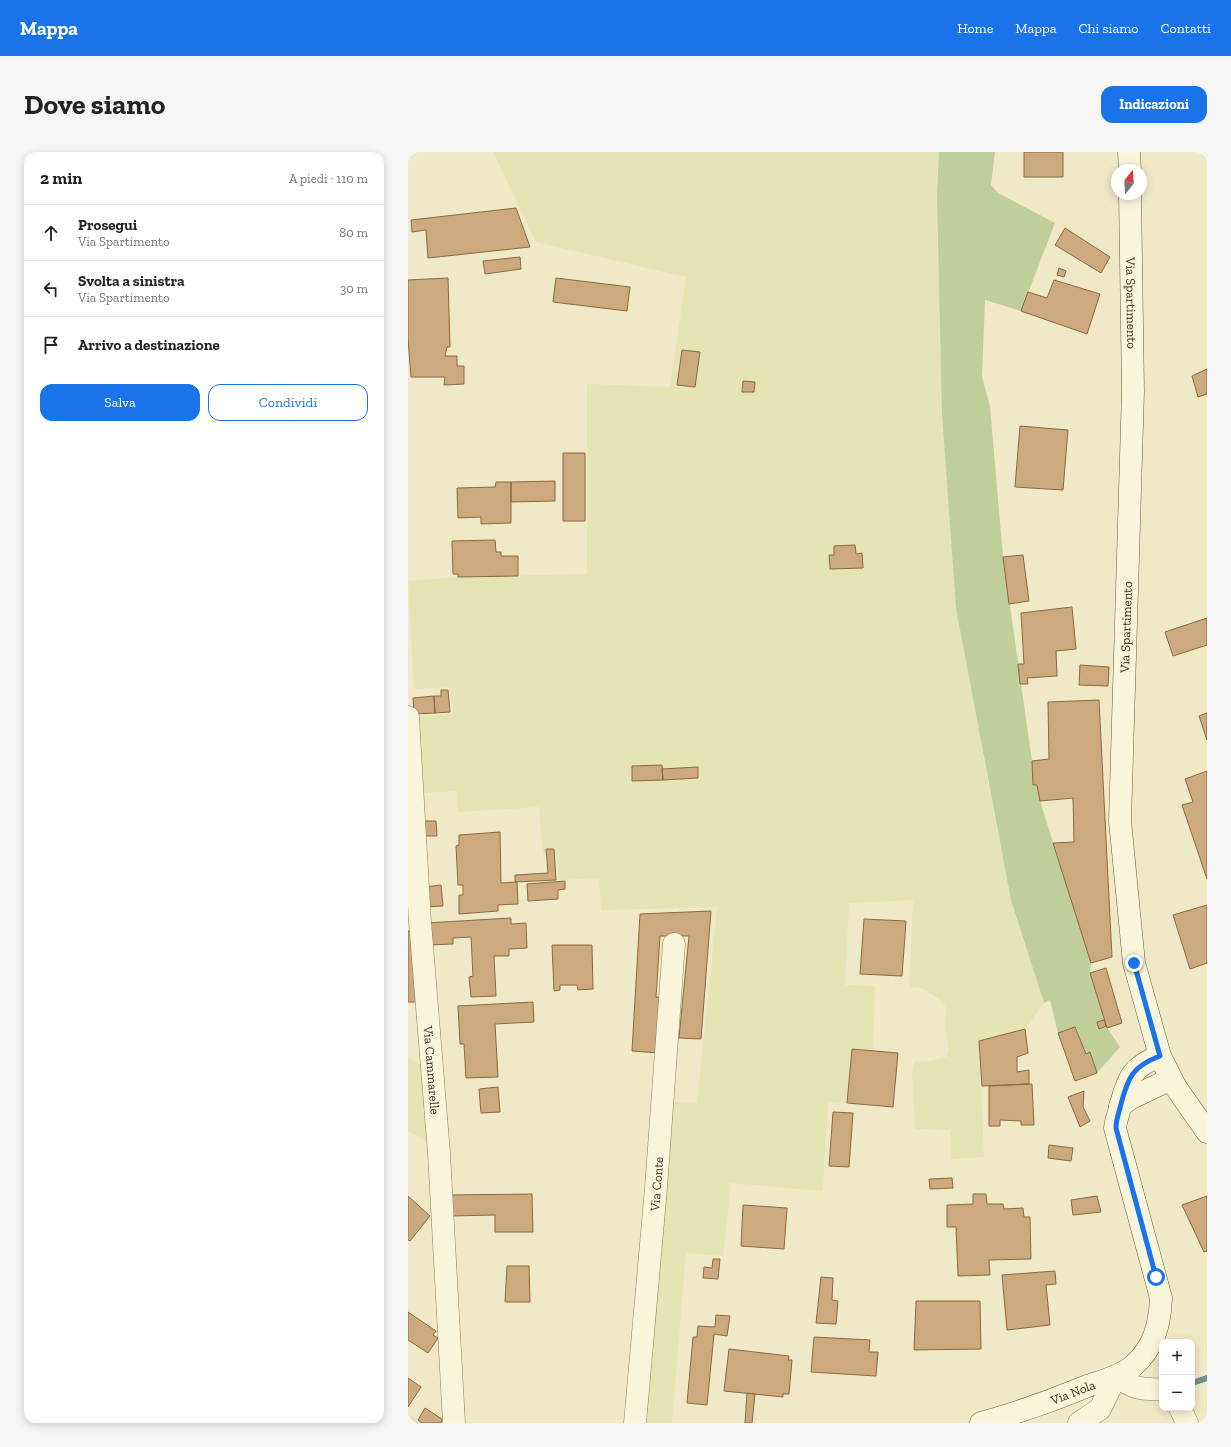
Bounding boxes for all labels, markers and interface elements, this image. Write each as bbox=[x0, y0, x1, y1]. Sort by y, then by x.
text: Mappa bbox=[20, 17, 78, 40]
text: Home bbox=[957, 20, 993, 37]
text: Mappa bbox=[1015, 20, 1056, 37]
text: Chi siamo bbox=[1078, 20, 1138, 37]
text: Contatti bbox=[1160, 20, 1211, 37]
button: Indicazioni bbox=[1101, 86, 1207, 123]
text: Dove siamo bbox=[24, 88, 165, 121]
north arrow bbox=[1111, 164, 1147, 200]
text: 2 min bbox=[40, 168, 82, 188]
text: A piedi · 110 m bbox=[289, 171, 368, 186]
text: Prosegui bbox=[78, 216, 137, 234]
icon: ahead bbox=[40, 222, 62, 244]
text: 80 m bbox=[339, 225, 368, 240]
text: Via Spartimento bbox=[78, 234, 170, 249]
street label: Via Spartimento bbox=[1123, 256, 1140, 349]
text: Svolta a sinistra bbox=[78, 272, 185, 290]
icon: left bbox=[40, 278, 62, 300]
text: 30 m bbox=[340, 281, 368, 296]
text: Via Spartimento bbox=[78, 290, 170, 305]
icon: arrive bbox=[40, 334, 62, 356]
text: Arrivo a destinazione bbox=[78, 336, 220, 354]
button: Salva bbox=[40, 384, 200, 421]
button: Condividi bbox=[208, 384, 368, 421]
street label: Via Spartimento bbox=[1117, 581, 1135, 674]
route end bbox=[1125, 954, 1143, 972]
street label: Via Cammarelle bbox=[421, 1024, 443, 1115]
street label: Via Conte bbox=[646, 1156, 666, 1213]
route start bbox=[1147, 1268, 1165, 1286]
map controls bbox=[1159, 1339, 1195, 1411]
button: + bbox=[1159, 1339, 1195, 1375]
button: − bbox=[1159, 1375, 1195, 1411]
street label: Via Nola bbox=[1047, 1376, 1098, 1408]

